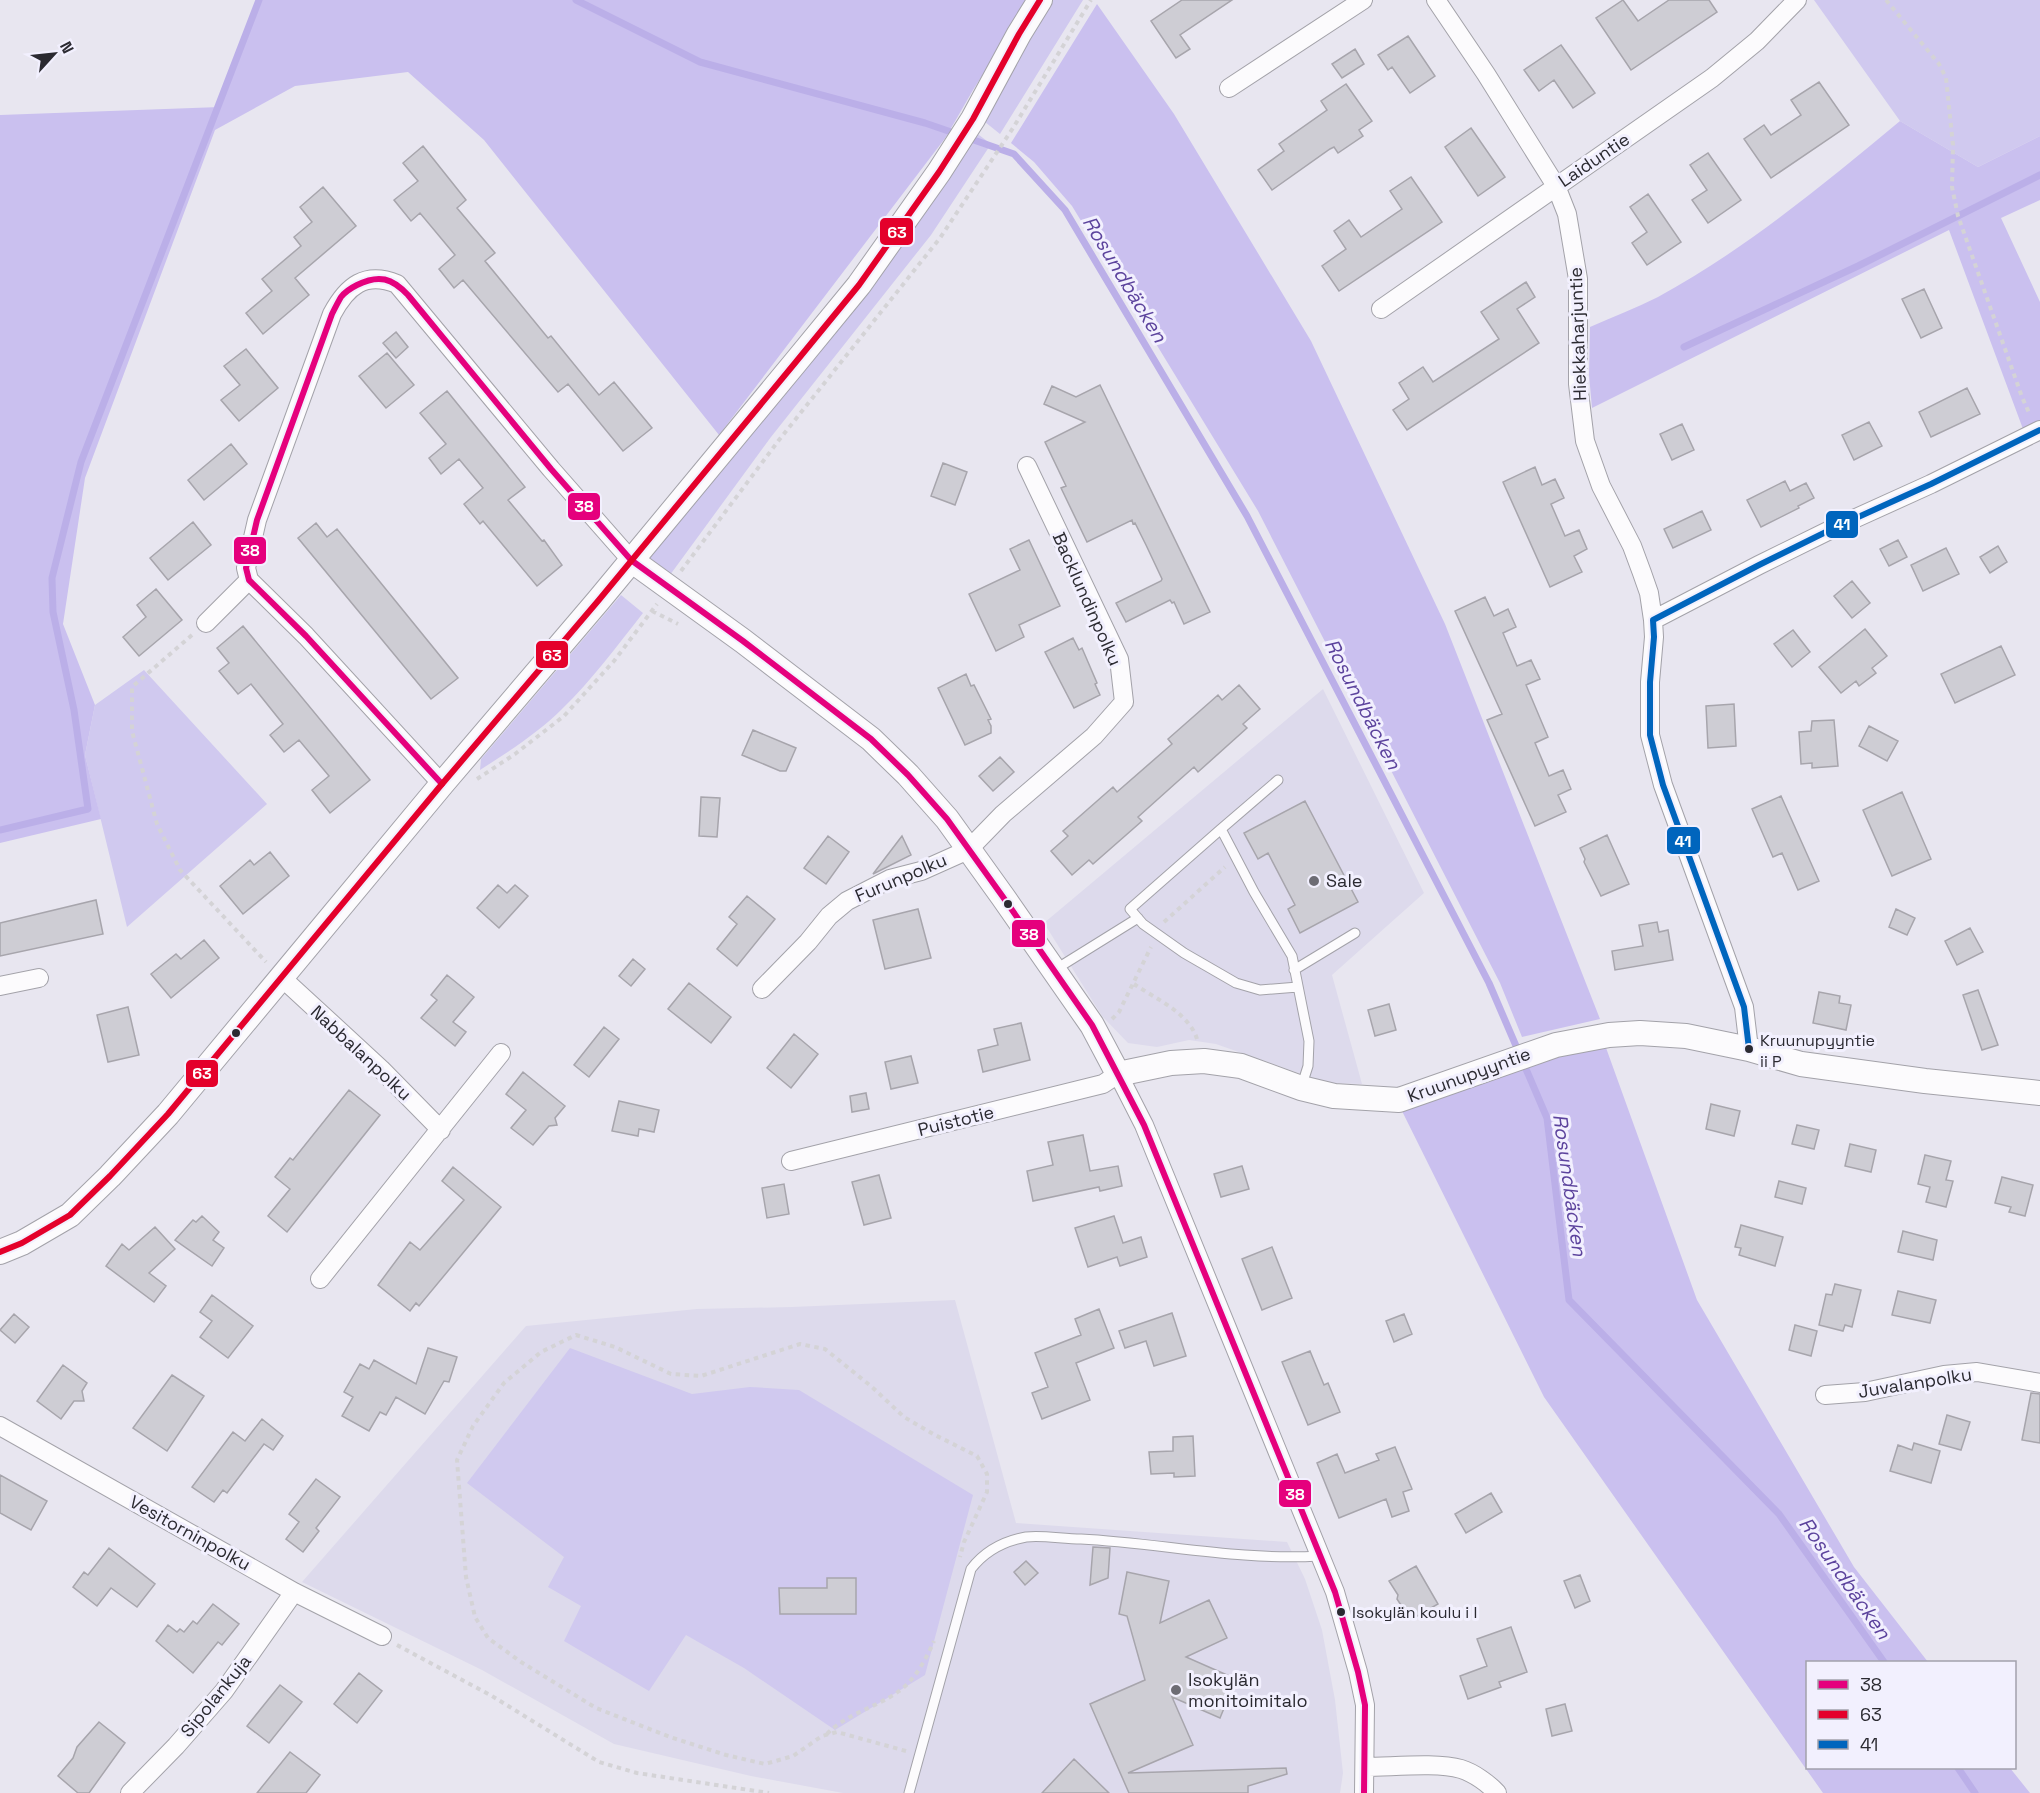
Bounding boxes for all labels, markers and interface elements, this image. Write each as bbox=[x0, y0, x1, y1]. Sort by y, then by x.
north arrow bbox=[24, 24, 84, 84]
text: N bbox=[55, 38, 79, 57]
street label: Laiduntie bbox=[1554, 127, 1634, 192]
water label: Rosundbäcken bbox=[1077, 211, 1173, 348]
line badge: 63 bbox=[879, 217, 914, 246]
text: 63 bbox=[887, 222, 907, 243]
street label: Hiekkaharjuntie bbox=[1564, 267, 1591, 401]
line badge: 38 bbox=[567, 492, 601, 521]
text: 38 bbox=[574, 496, 594, 517]
line badge: 41 bbox=[1825, 510, 1859, 539]
text: 41 bbox=[1834, 514, 1850, 535]
street label: Backlundinpolku bbox=[1048, 528, 1127, 669]
line badge: 38 bbox=[233, 536, 267, 565]
text: 38 bbox=[240, 540, 260, 561]
water label: Rosundbäcken bbox=[1319, 634, 1407, 774]
line badge: 63 bbox=[535, 640, 569, 669]
text: 63 bbox=[542, 645, 562, 666]
line badge: 41 bbox=[1666, 826, 1701, 855]
text: 41 bbox=[1675, 831, 1691, 852]
street label: Furunpolku bbox=[851, 848, 950, 907]
place label: Sale bbox=[1326, 869, 1362, 892]
marker: Sale bbox=[1307, 874, 1321, 888]
unlabelled marker bbox=[1002, 898, 1014, 910]
line badge: 38 bbox=[1011, 919, 1046, 948]
text: 38 bbox=[1019, 924, 1039, 945]
street label: Nabbalanpolku bbox=[306, 1000, 417, 1105]
unlabelled marker bbox=[230, 1027, 242, 1039]
place label: Kruunupyyntie ii P bbox=[1760, 1030, 1875, 1072]
street label: Kruunupyyntie bbox=[1404, 1042, 1534, 1107]
marker: Kruunupyyntie ii P bbox=[1743, 1043, 1755, 1055]
line badge: 63 bbox=[185, 1059, 219, 1088]
text: 63 bbox=[192, 1063, 212, 1084]
street label: Puistotie bbox=[915, 1100, 996, 1141]
water label: Rosundbäcken bbox=[1547, 1112, 1593, 1258]
street label: Juvalanpolku bbox=[1857, 1362, 1973, 1403]
line badge: 38 bbox=[1278, 1479, 1312, 1508]
text: 38 bbox=[1285, 1484, 1305, 1505]
street label: Vesitorninpolku bbox=[126, 1490, 255, 1575]
water label: Rosundbäcken bbox=[1793, 1512, 1897, 1645]
place label: Isokylän koulu i I bbox=[1352, 1602, 1477, 1623]
marker: Isokylän koulu i I bbox=[1335, 1606, 1347, 1618]
street label: Sipolankuja bbox=[175, 1650, 256, 1742]
legend bbox=[1806, 1661, 2016, 1769]
place label: Isokylän monitoimitalo bbox=[1188, 1668, 1308, 1712]
text: 38 bbox=[1860, 1673, 1882, 1696]
marker: Isokylän monitoimitalo bbox=[1169, 1683, 1183, 1697]
text: 63 bbox=[1860, 1703, 1882, 1726]
text: 41 bbox=[1860, 1733, 1878, 1756]

